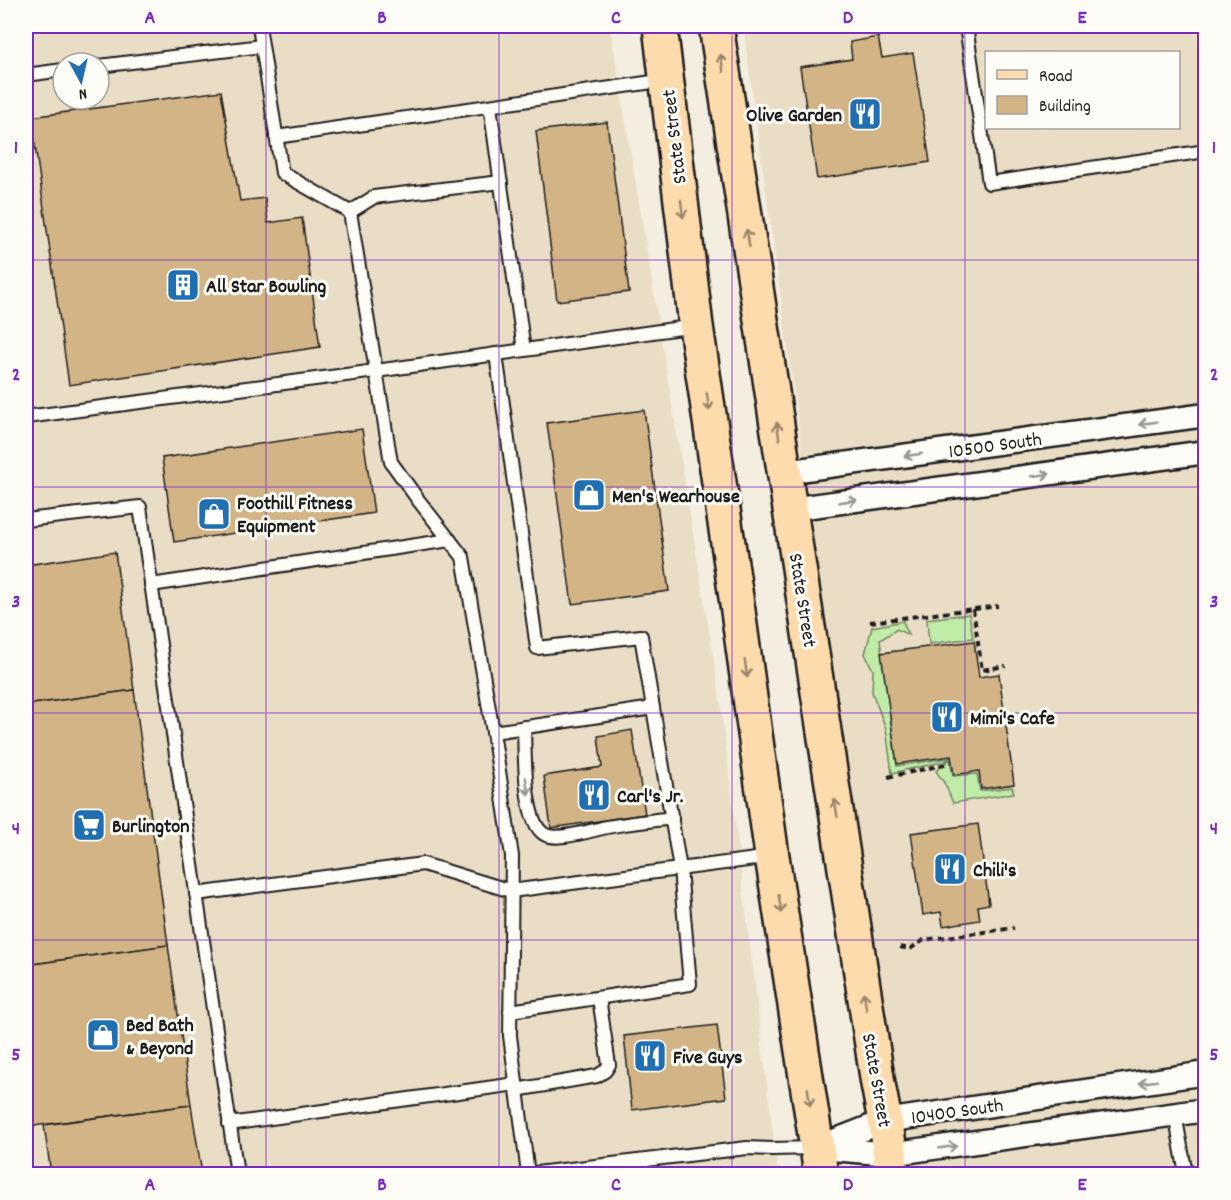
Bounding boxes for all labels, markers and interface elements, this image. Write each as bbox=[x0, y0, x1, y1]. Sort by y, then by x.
text: A bbox=[145, 5, 156, 33]
text: B bbox=[377, 5, 387, 33]
text: C bbox=[611, 5, 621, 33]
text: D bbox=[843, 5, 854, 33]
text: E bbox=[1077, 5, 1087, 33]
north arrow bbox=[51, 51, 111, 111]
legend bbox=[985, 51, 1180, 129]
one-way arrow bbox=[716, 53, 727, 73]
text: Road bbox=[1039, 65, 1073, 90]
text: N bbox=[77, 81, 88, 105]
street label: State Street bbox=[656, 88, 696, 185]
text: Building bbox=[1039, 95, 1091, 120]
restaurant icon: Olive Garden bbox=[847, 96, 883, 132]
place label: Olive Garden bbox=[746, 103, 842, 131]
text: 1 bbox=[14, 135, 18, 163]
text: 1 bbox=[1212, 135, 1216, 163]
one-way arrow bbox=[677, 198, 688, 218]
one-way arrow bbox=[743, 228, 754, 248]
building icon: All Star Bowling bbox=[165, 267, 201, 303]
place label: All Star Bowling bbox=[206, 274, 327, 302]
text: 2 bbox=[12, 362, 20, 390]
text: 2 bbox=[1210, 362, 1218, 390]
one-way arrow bbox=[702, 392, 713, 411]
one-way arrow bbox=[1138, 418, 1158, 429]
one-way arrow bbox=[772, 421, 783, 441]
street label: 10500 South bbox=[947, 427, 1044, 467]
one-way arrow bbox=[903, 449, 923, 460]
one-way arrow bbox=[1031, 469, 1051, 480]
shop icon: Men's Wearhouse bbox=[571, 477, 607, 513]
place label: Men's Wearhouse bbox=[612, 484, 740, 512]
place label: Foothill Fitness Equipment bbox=[237, 491, 353, 542]
one-way arrow bbox=[837, 495, 857, 506]
shop icon: Foothill Fitness Equipment bbox=[196, 496, 232, 532]
street label: State Street bbox=[780, 551, 822, 650]
text: 3 bbox=[12, 589, 20, 617]
text: 3 bbox=[1210, 589, 1218, 617]
one-way arrow bbox=[741, 659, 752, 679]
restaurant icon: Mimi's Cafe bbox=[929, 699, 965, 735]
place label: Mimi's Cafe bbox=[970, 706, 1055, 734]
one-way arrow bbox=[521, 775, 532, 795]
restaurant icon: Carl's Jr. bbox=[576, 777, 612, 813]
place label: Carl's Jr. bbox=[617, 784, 683, 812]
one-way arrow bbox=[830, 799, 841, 819]
supermarket icon: Burlington bbox=[71, 807, 107, 843]
place label: Burlington bbox=[112, 814, 189, 842]
text: 4 bbox=[12, 816, 20, 844]
text: 4 bbox=[1210, 816, 1218, 844]
restaurant icon: Chili's bbox=[932, 851, 968, 887]
place label: Chili's bbox=[973, 858, 1016, 886]
one-way arrow bbox=[774, 894, 785, 913]
one-way arrow bbox=[859, 992, 870, 1011]
place label: Bed Bath & Beyond bbox=[126, 1013, 194, 1064]
shop icon: Bed Bath & Beyond bbox=[85, 1017, 121, 1053]
street label: State Street bbox=[853, 1031, 897, 1130]
restaurant icon: Five Guys bbox=[632, 1038, 668, 1074]
text: 5 bbox=[11, 1042, 21, 1070]
text: 5 bbox=[1209, 1042, 1219, 1070]
place label: Five Guys bbox=[673, 1045, 743, 1073]
one-way arrow bbox=[1138, 1076, 1158, 1087]
one-way arrow bbox=[804, 1086, 815, 1106]
street label: 10400 South bbox=[909, 1093, 1005, 1133]
one-way arrow bbox=[937, 1141, 957, 1152]
text: A bbox=[145, 1172, 156, 1200]
text: B bbox=[377, 1172, 387, 1200]
text: C bbox=[611, 1172, 621, 1200]
text: D bbox=[843, 1172, 854, 1200]
text: E bbox=[1077, 1172, 1087, 1200]

